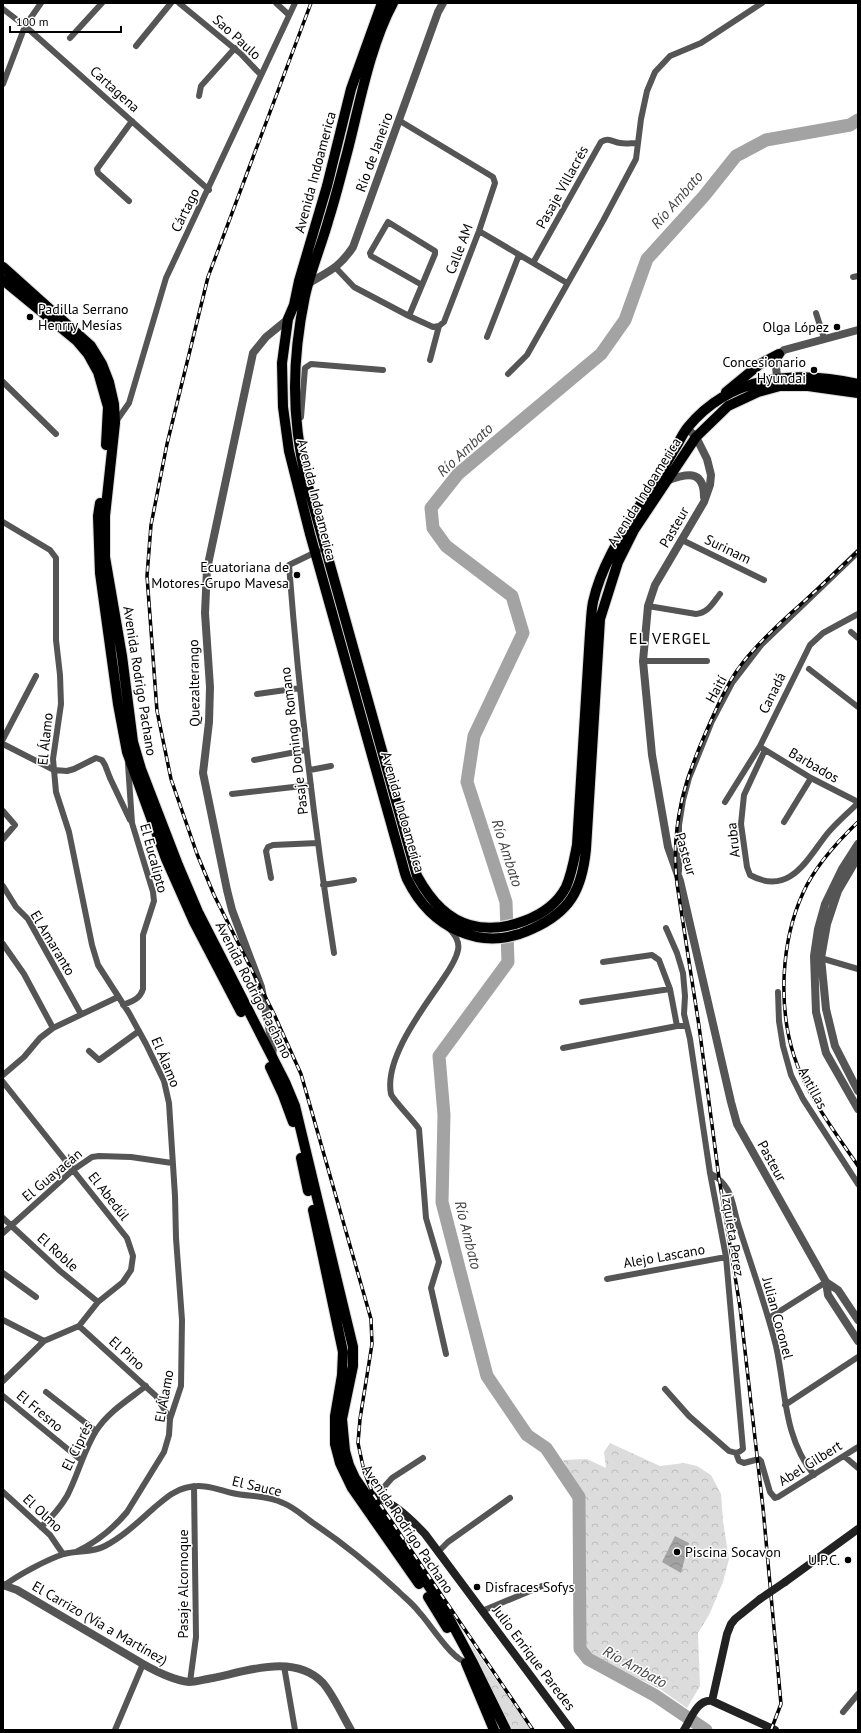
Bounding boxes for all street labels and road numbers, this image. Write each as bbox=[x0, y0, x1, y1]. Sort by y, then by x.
street label: Sao Paulo bbox=[209, 11, 265, 63]
street label: Cartagena bbox=[86, 62, 144, 116]
street label: Avenida Indoamerica bbox=[290, 109, 340, 235]
street label: Río de Janeiro bbox=[351, 110, 397, 194]
street label: Pasaje Villacrés bbox=[532, 142, 592, 232]
street label: Cártago bbox=[167, 185, 203, 235]
street label: Calle AM bbox=[441, 221, 477, 277]
street label: Avenida Indoamerica bbox=[603, 434, 685, 550]
street label: Avenida Indoamerica bbox=[293, 437, 341, 563]
street label: Pasteur bbox=[655, 503, 693, 551]
street label: Surinam bbox=[702, 530, 754, 568]
street label: Avenida Rodrigo Pachano bbox=[119, 605, 161, 757]
street label: Quezalterango bbox=[184, 639, 204, 727]
street label: Pasaje Domingo Romano bbox=[276, 666, 312, 816]
street label: Canadá bbox=[754, 669, 790, 717]
street label: Haití bbox=[701, 672, 731, 706]
street label: El Álamo bbox=[33, 712, 57, 766]
street label: Barbados bbox=[786, 743, 843, 787]
street label: Avenida Indoamerica bbox=[377, 749, 429, 875]
street label: El Eucalipto bbox=[136, 821, 172, 895]
street label: Aruba bbox=[722, 822, 744, 858]
street label: Pasteur bbox=[671, 830, 701, 878]
street label: El Amaranto bbox=[27, 907, 79, 979]
street label: Avenida Rodrigo Pachano bbox=[212, 918, 296, 1062]
street label: El Álamo bbox=[147, 1034, 185, 1090]
street label: Antillas bbox=[794, 1064, 832, 1112]
street label: Pasteur bbox=[753, 1137, 791, 1185]
street label: El Guayacán bbox=[18, 1145, 86, 1205]
street label: El Abedúl bbox=[84, 1168, 134, 1224]
street label: Izquieta Perez bbox=[718, 1192, 748, 1278]
street label: El Roble bbox=[34, 1229, 82, 1275]
street label: Alejo Lascano bbox=[622, 1240, 706, 1272]
street label: Julian Coronel bbox=[758, 1274, 798, 1361]
street label: El Pino bbox=[105, 1332, 149, 1374]
street label: El Álamo bbox=[151, 1368, 177, 1424]
street label: El Fresno bbox=[13, 1386, 67, 1436]
street label: El Ciprés bbox=[57, 1418, 97, 1474]
street label: Abel Gilbert bbox=[775, 1436, 845, 1490]
street label: Avenida Rodrigo Pachano bbox=[358, 1461, 458, 1597]
street label: El Sauce bbox=[230, 1472, 284, 1500]
street label: El Olmo bbox=[19, 1490, 67, 1536]
street label: Pasaje Alcornoque bbox=[174, 1529, 192, 1639]
street label: El Carrizo (Vía a Martínez) bbox=[29, 1577, 171, 1669]
street label: Julio Enrique Paredes bbox=[488, 1601, 579, 1714]

